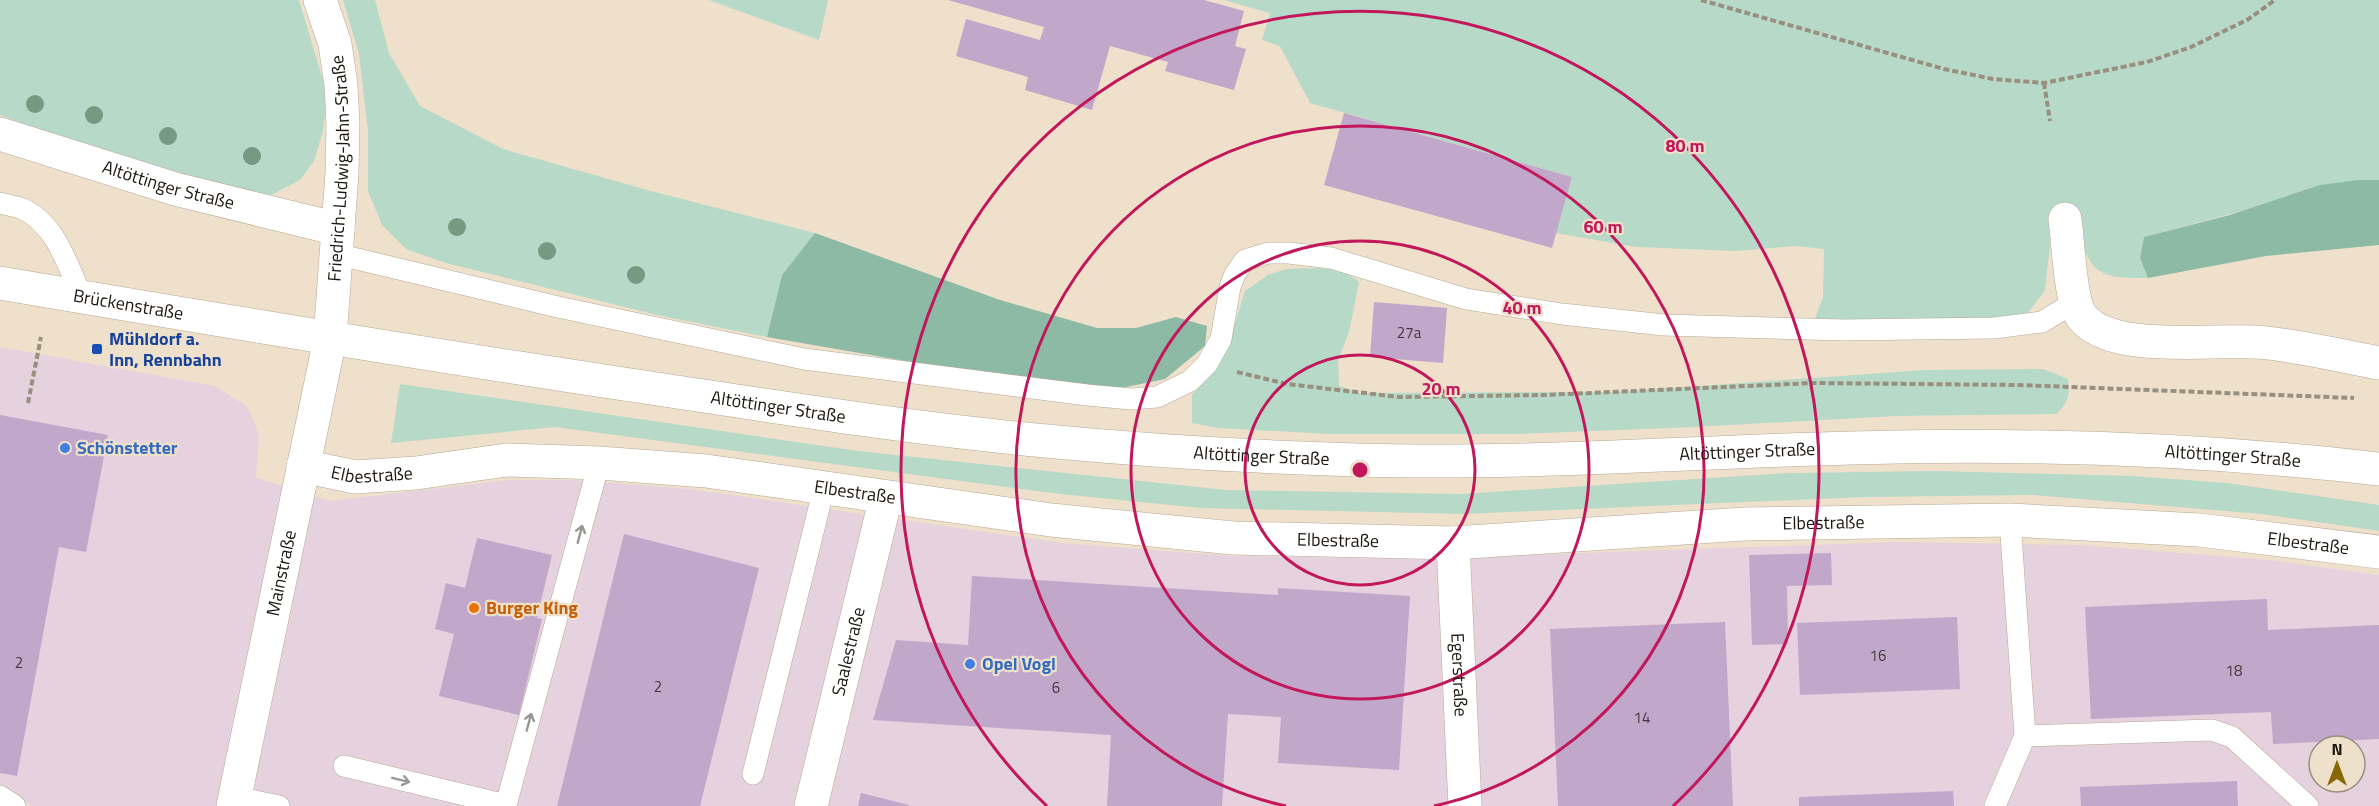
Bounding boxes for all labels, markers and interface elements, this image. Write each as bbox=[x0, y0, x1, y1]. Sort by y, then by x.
street label: Friedrich-Ludwig-Jahn-Straße bbox=[320, 53, 356, 282]
text: 80 m bbox=[1665, 132, 1705, 159]
street label: Altöttinger Straße bbox=[99, 153, 237, 216]
text: 60 m bbox=[1583, 213, 1623, 240]
street label: Brückenstraße bbox=[71, 282, 186, 327]
text: 40 m bbox=[1502, 294, 1542, 321]
house number: 27a bbox=[1397, 321, 1422, 344]
place label: Mühldorf a. Inn, Rennbahn bbox=[109, 325, 222, 373]
marker: Mühldorf a. Inn, Rennbahn bbox=[90, 342, 104, 356]
text: 20 m bbox=[1421, 375, 1461, 402]
street label: Altöttinger Straße bbox=[709, 383, 847, 430]
place label: Schönstetter bbox=[77, 434, 178, 461]
street label: Altöttinger Straße bbox=[1679, 435, 1816, 467]
street label: Altöttinger Straße bbox=[2164, 437, 2302, 474]
street label: Altöttinger Straße bbox=[1193, 439, 1330, 472]
marker: Schönstetter bbox=[58, 441, 72, 455]
street label: Elbestraße bbox=[329, 458, 414, 490]
centre of rings bbox=[1350, 460, 1370, 480]
street label: Elbestraße bbox=[812, 473, 898, 511]
street label: Elbestraße bbox=[1782, 508, 1865, 536]
street label: Elbestraße bbox=[2266, 524, 2351, 561]
one-way arrow bbox=[575, 525, 586, 544]
street label: Elbestraße bbox=[1297, 525, 1379, 554]
street label: Mainstraße bbox=[259, 527, 303, 618]
place label: Burger King bbox=[486, 594, 578, 621]
marker: Burger King bbox=[467, 601, 481, 615]
street label: Saalestraße bbox=[824, 604, 872, 699]
street label: Egerstraße bbox=[1444, 632, 1475, 717]
house number: 16 bbox=[1870, 644, 1886, 667]
place label: Opel Vogl bbox=[982, 650, 1056, 677]
house number: 2 bbox=[15, 651, 23, 674]
marker: Opel Vogl bbox=[963, 657, 977, 671]
house number: 18 bbox=[2226, 659, 2242, 682]
house number: 2 bbox=[654, 675, 662, 698]
house number: 6 bbox=[1052, 676, 1060, 699]
house number: 14 bbox=[1634, 706, 1650, 729]
one-way arrow bbox=[524, 713, 535, 732]
north arrow bbox=[2307, 734, 2367, 794]
text: N bbox=[2331, 737, 2343, 761]
one-way arrow bbox=[391, 774, 410, 786]

